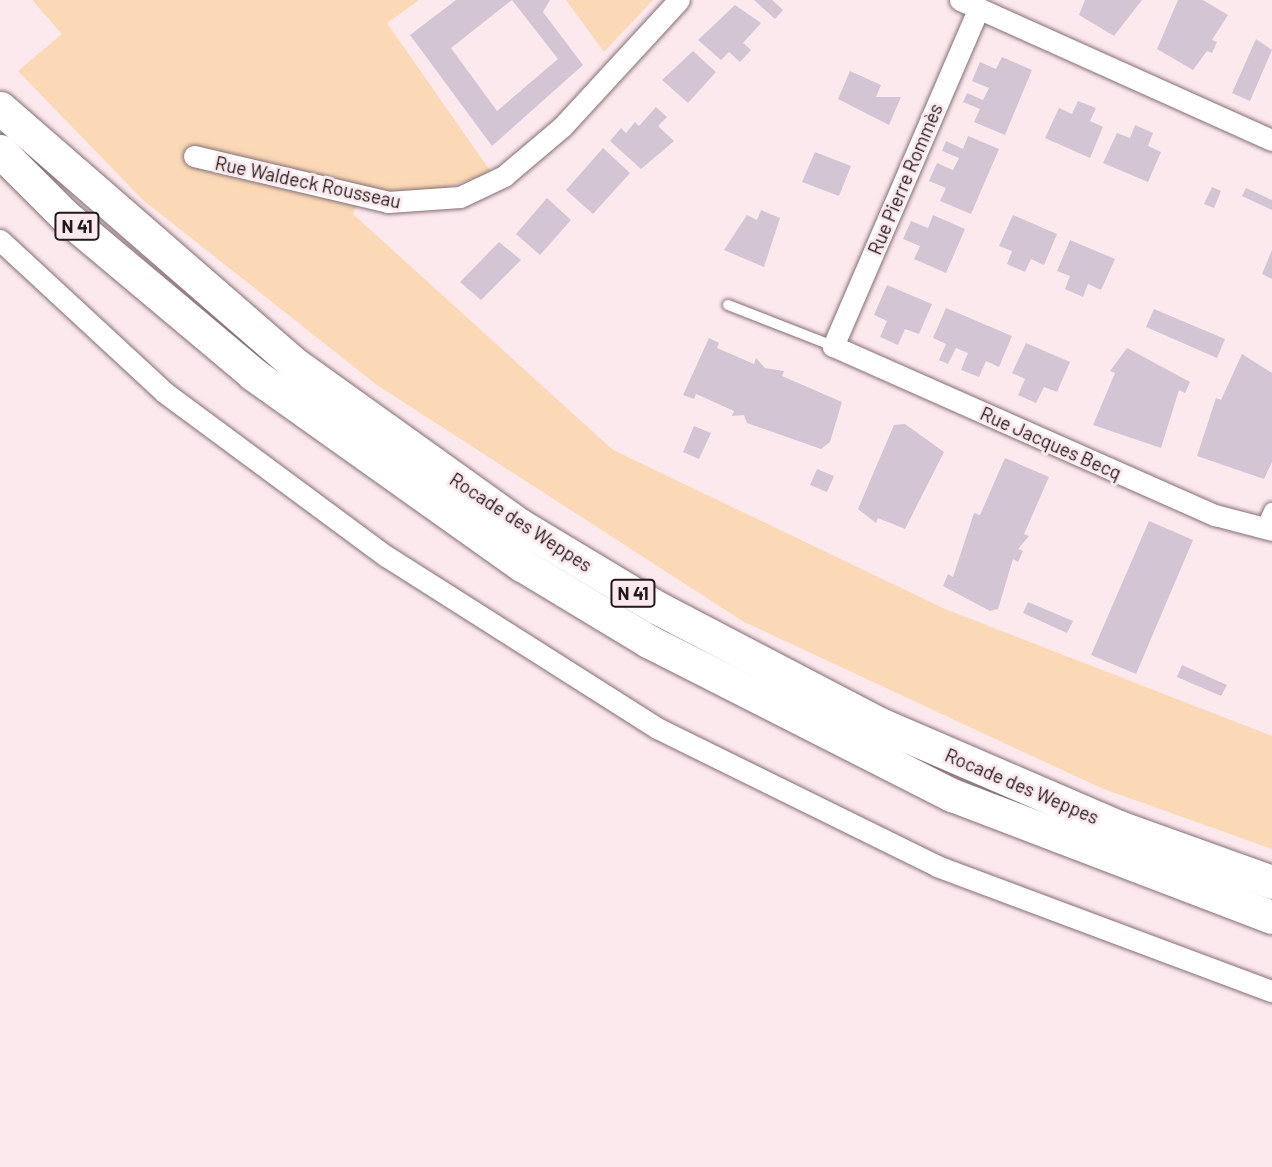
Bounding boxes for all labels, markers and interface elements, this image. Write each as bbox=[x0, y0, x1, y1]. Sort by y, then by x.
street label: Rue Pierre Rommès bbox=[863, 100, 947, 258]
street label: Rue Waldeck Rousseau bbox=[213, 151, 403, 213]
road number: N 41 bbox=[54, 211, 100, 240]
street label: Rue Jacques Becq bbox=[977, 402, 1125, 484]
street label: Rocade des Weppes bbox=[446, 468, 596, 576]
road number: N 41 bbox=[610, 578, 656, 608]
street label: Rocade des Weppes bbox=[942, 743, 1102, 829]

